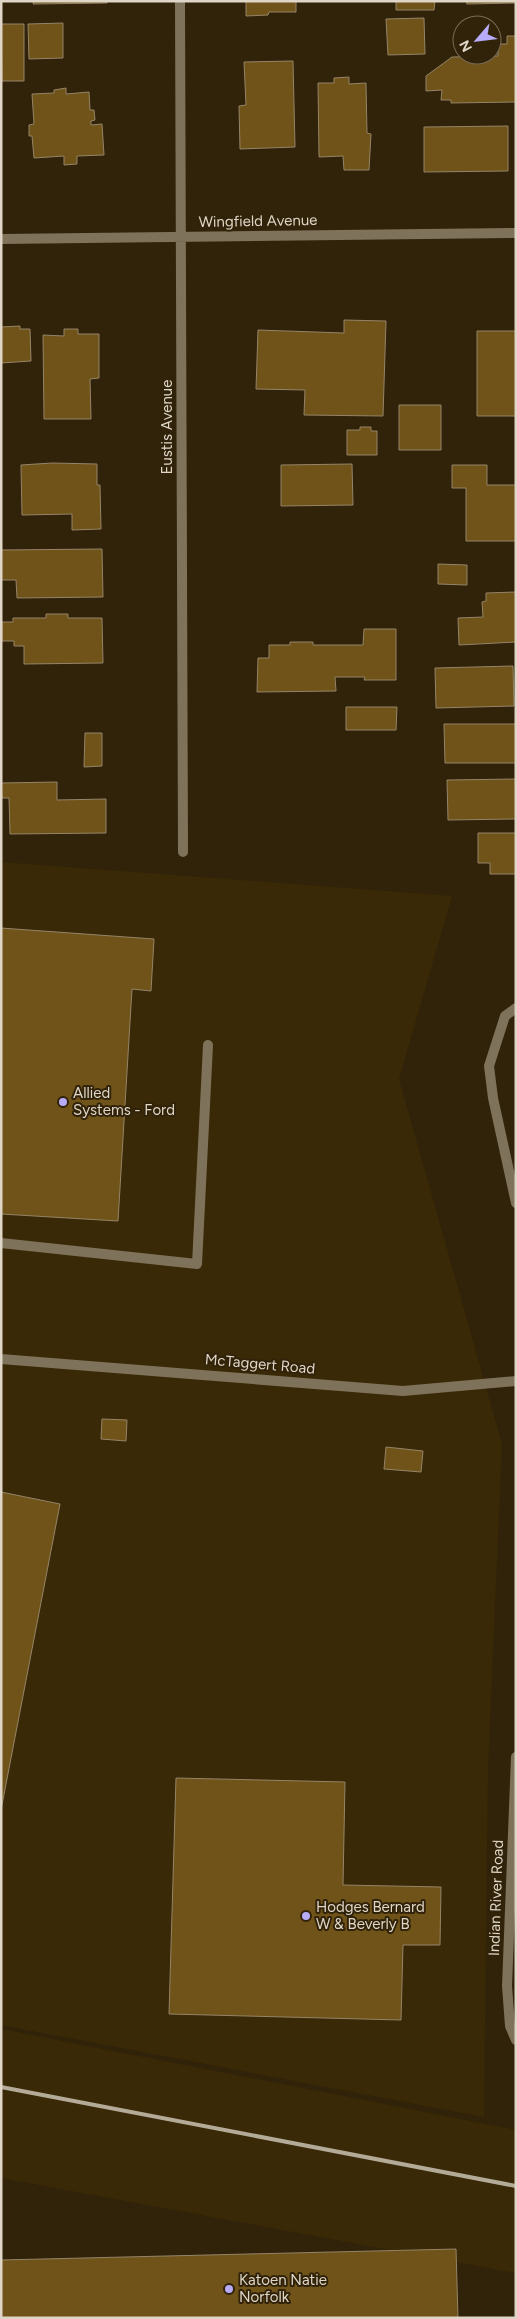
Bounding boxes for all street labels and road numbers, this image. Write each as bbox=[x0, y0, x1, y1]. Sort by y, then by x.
street label: Wingfield Avenue bbox=[198, 211, 318, 231]
street label: Eustis Avenue bbox=[158, 380, 176, 474]
street label: McTaggert Road bbox=[204, 1350, 316, 1378]
street label: Indian River Road bbox=[485, 1840, 507, 1956]

